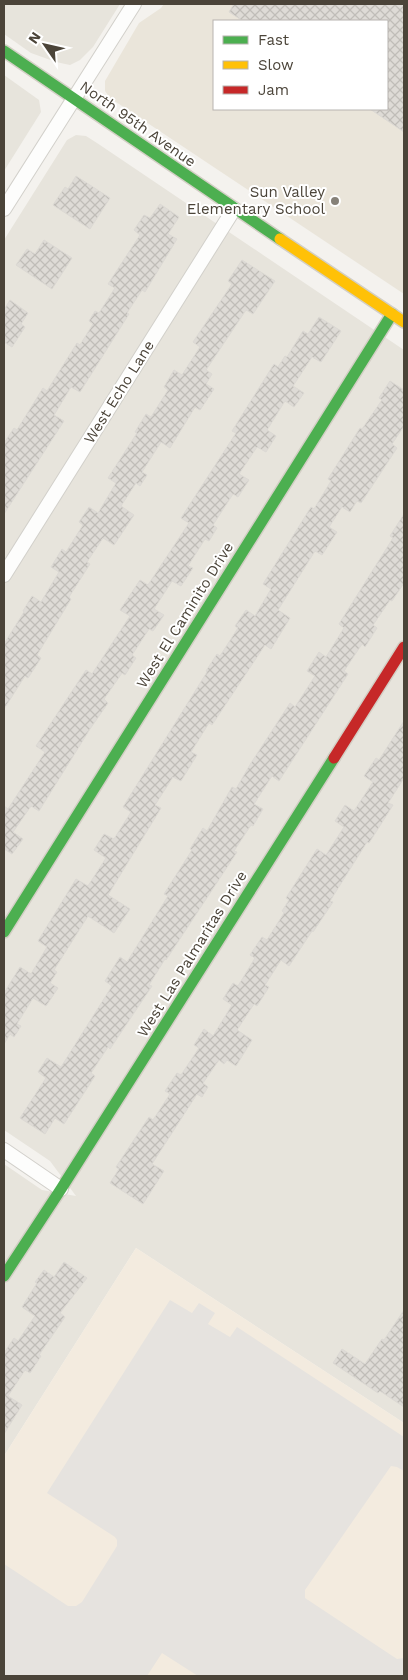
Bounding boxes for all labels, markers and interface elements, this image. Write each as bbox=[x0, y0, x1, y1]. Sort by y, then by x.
north arrow bbox=[20, 20, 70, 70]
legend bbox=[213, 20, 388, 110]
text: N bbox=[25, 29, 44, 47]
text: Fast bbox=[258, 31, 290, 49]
text: Slow bbox=[258, 56, 294, 74]
street label: North 95th Avenue bbox=[77, 77, 199, 171]
text: Jam bbox=[258, 81, 289, 99]
place label: Sun Valley Elementary School bbox=[187, 183, 325, 218]
marker: Sun Valley Elementary School bbox=[329, 195, 341, 207]
street label: West Echo Lane bbox=[80, 337, 158, 447]
street label: West El Caminito Drive bbox=[133, 539, 237, 691]
street label: West Las Palmaritas Drive bbox=[133, 868, 251, 1040]

